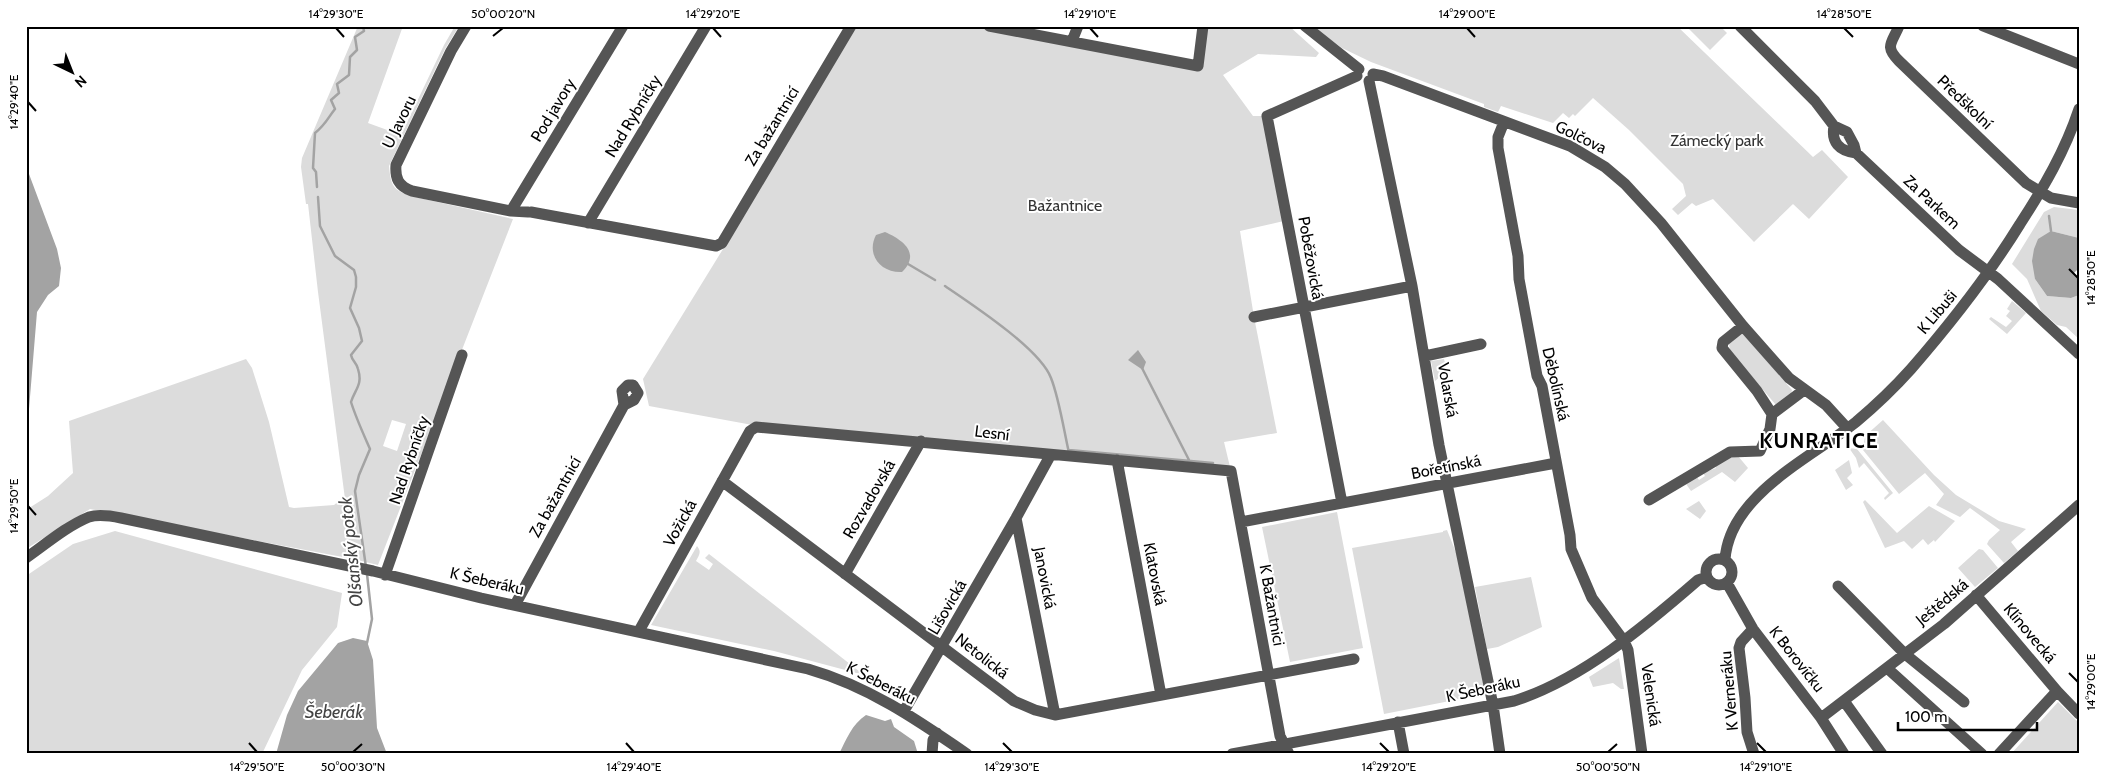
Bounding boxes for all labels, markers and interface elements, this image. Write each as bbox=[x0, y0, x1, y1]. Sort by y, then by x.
text: 14°29'30"E bbox=[309, 6, 364, 21]
text: 50°00'20"N bbox=[471, 6, 535, 21]
text: 14°29'20"E bbox=[686, 6, 741, 21]
text: 14°29'10"E bbox=[1064, 6, 1116, 21]
text: 14°29'00"E bbox=[1439, 6, 1496, 21]
text: 14°28'50"E bbox=[1816, 6, 1872, 21]
north arrow bbox=[48, 48, 98, 98]
street label: Nad Rybníčky bbox=[601, 71, 665, 161]
street label: Předškolní bbox=[1933, 71, 1997, 133]
text: N bbox=[71, 72, 91, 91]
text: 14°29'40"E bbox=[6, 74, 21, 129]
street label: Pod javory bbox=[527, 75, 579, 145]
street label: Za bažantnicí bbox=[741, 82, 803, 169]
street label: U Javoru bbox=[378, 92, 420, 152]
street label: Golčova bbox=[1552, 116, 1610, 158]
park label: Zámecký park bbox=[1670, 131, 1765, 150]
street label: Za Parkem bbox=[1900, 171, 1964, 233]
park label: Bažantnice bbox=[1028, 196, 1102, 215]
street label: Poběžovická bbox=[1294, 215, 1328, 301]
text: 14°28'50"E bbox=[2083, 250, 2098, 306]
street label: K Libuši bbox=[1913, 286, 1961, 338]
street label: Děbolínská bbox=[1538, 345, 1574, 423]
street label: Volarská bbox=[1434, 361, 1462, 419]
street label: Nad Rybníčky bbox=[385, 413, 433, 507]
street label: Lesní bbox=[973, 421, 1011, 445]
district label: KUNRATICE bbox=[1759, 428, 1879, 453]
street label: Bořetínská bbox=[1409, 451, 1483, 483]
street label: Za bažantnicí bbox=[525, 453, 585, 540]
street label: Rozvadovská bbox=[839, 456, 899, 542]
text: 14°29'50"E bbox=[6, 478, 21, 533]
water label: Olšanský potok bbox=[334, 495, 368, 608]
street label: Vožická bbox=[659, 496, 701, 550]
street label: Klatovská bbox=[1140, 541, 1170, 607]
street label: Janovická bbox=[1030, 545, 1060, 611]
street label: K Šeberáku bbox=[448, 563, 526, 599]
street label: K Bažantnici bbox=[1255, 563, 1289, 647]
street label: Ještědská bbox=[1911, 574, 1972, 630]
street label: Lišovická bbox=[924, 576, 970, 638]
street label: Klínovecká bbox=[2000, 599, 2061, 667]
street label: K Borovíčku bbox=[1765, 622, 1829, 696]
street label: Netolická bbox=[952, 629, 1013, 683]
street label: K Verneráku bbox=[1716, 650, 1742, 732]
text: 14°29'00"E bbox=[2083, 653, 2098, 710]
street label: K Šeberáku bbox=[843, 657, 919, 709]
street label: Velenická bbox=[1637, 662, 1665, 728]
street label: K Šeberáku bbox=[1444, 672, 1522, 706]
water label: Šeberák bbox=[305, 700, 364, 723]
scale bar bbox=[1898, 700, 2036, 732]
text: 100 m bbox=[1905, 708, 1947, 726]
text: 14°29'50"E bbox=[230, 759, 285, 774]
text: 50°00'30"N bbox=[321, 759, 385, 774]
text: 14°29'40"E bbox=[607, 759, 662, 774]
text: 14°29'30"E bbox=[985, 759, 1040, 774]
text: 14°29'20"E bbox=[1362, 759, 1417, 774]
text: 50°00'50"N bbox=[1576, 759, 1640, 774]
text: 14°29'10"E bbox=[1740, 759, 1792, 774]

